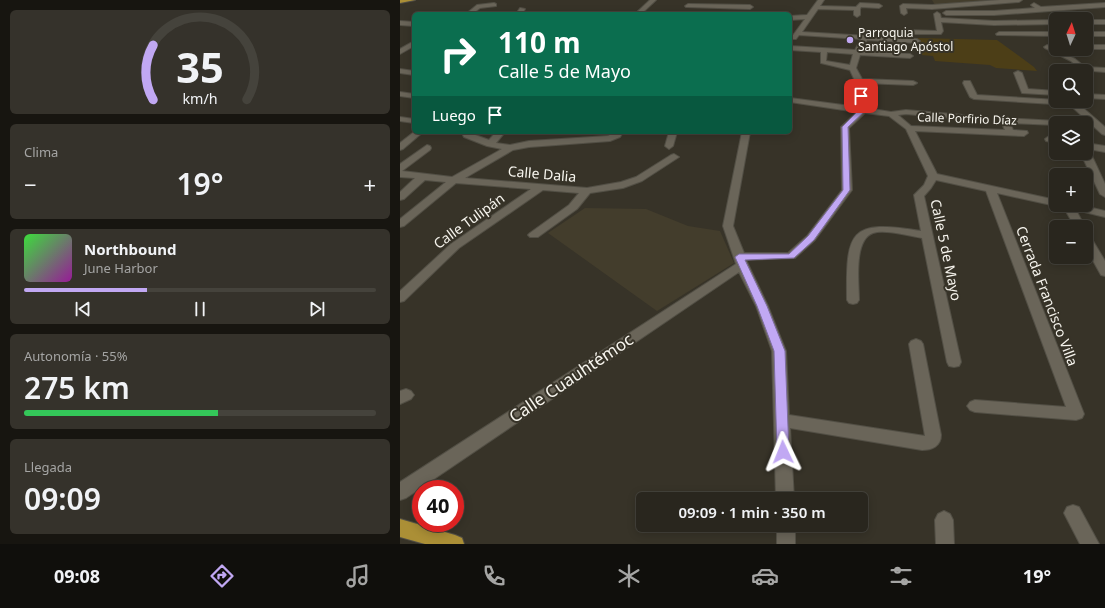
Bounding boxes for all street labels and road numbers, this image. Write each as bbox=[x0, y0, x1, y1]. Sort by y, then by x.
street label: Calle Porfirio Díaz bbox=[917, 108, 1018, 129]
street label: Calle Dalia bbox=[507, 161, 577, 186]
street label: Calle Tulipán bbox=[429, 188, 508, 253]
street label: Calle 5 de Mayo bbox=[926, 197, 967, 302]
street label: Cerrada Francisco Villa bbox=[1012, 223, 1083, 368]
street label: Calle Cuauhtémoc bbox=[504, 328, 637, 428]

